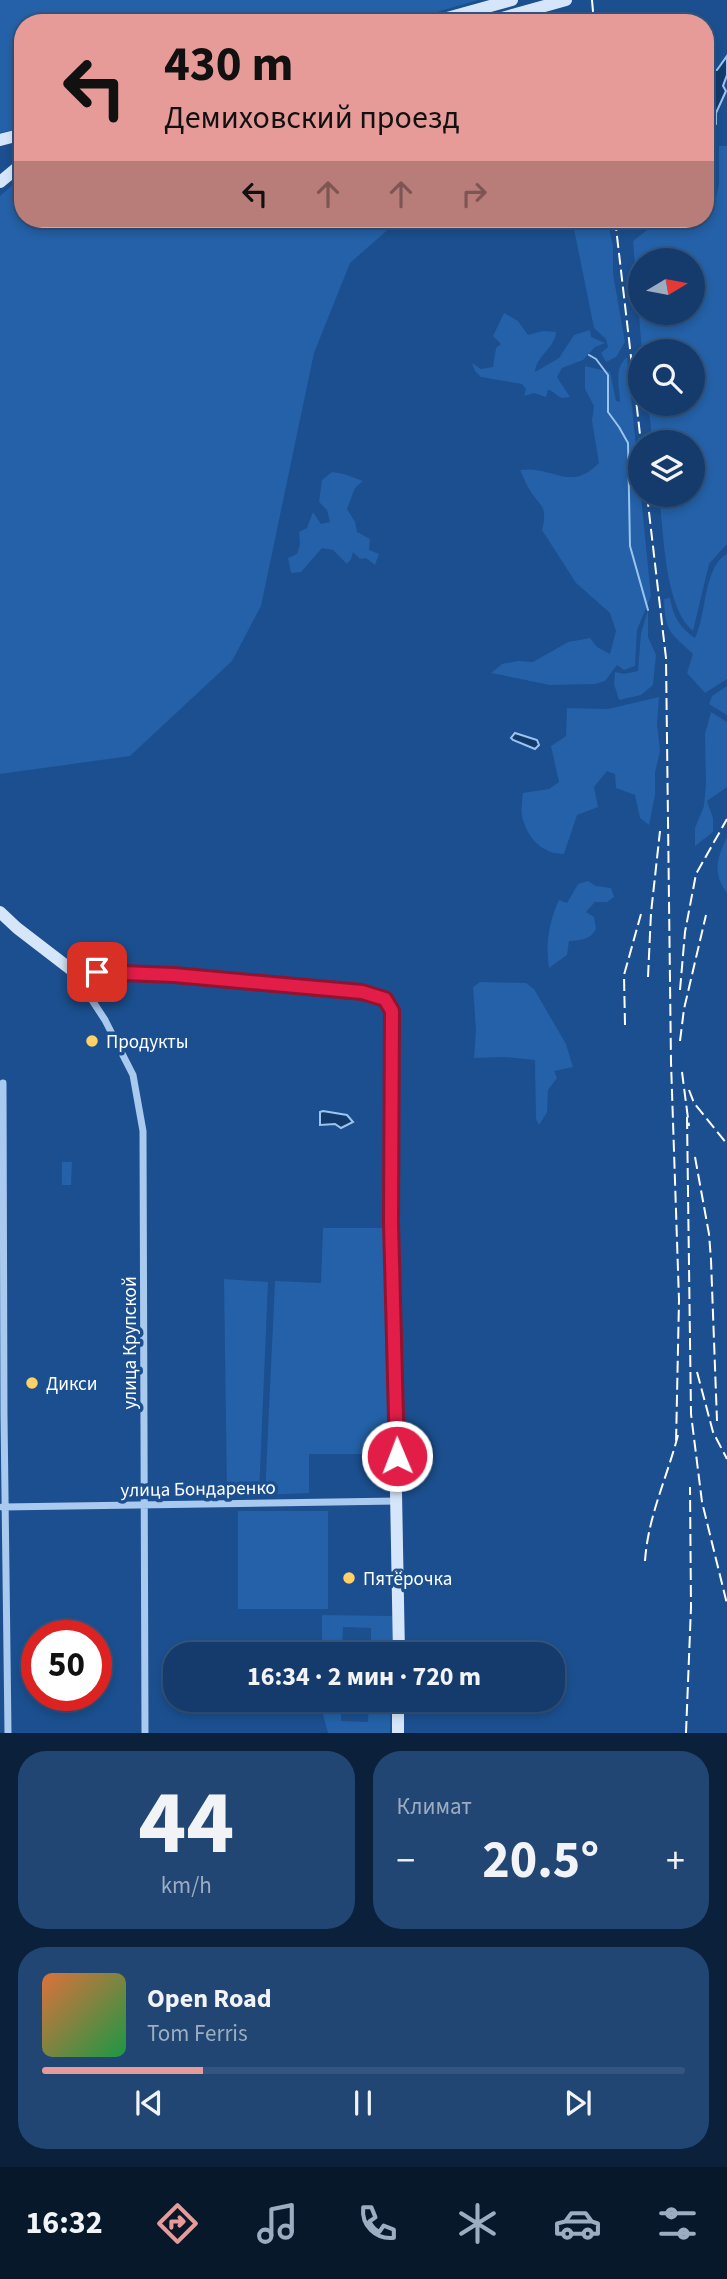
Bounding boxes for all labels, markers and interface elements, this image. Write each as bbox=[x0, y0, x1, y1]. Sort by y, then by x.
text: 430 m bbox=[164, 30, 293, 100]
icon: left bbox=[49, 42, 140, 133]
text: Демиховский проезд bbox=[164, 95, 460, 141]
icon: left bbox=[236, 175, 274, 213]
icon: ahead bbox=[309, 175, 347, 213]
icon: ahead bbox=[382, 175, 420, 213]
icon: right bbox=[455, 175, 493, 213]
north arrow bbox=[628, 248, 705, 326]
map controls bbox=[628, 248, 705, 507]
button: search bbox=[628, 339, 705, 416]
button: layers bbox=[628, 430, 705, 507]
pin bbox=[67, 942, 127, 1002]
icon: arrive bbox=[78, 953, 116, 991]
place label: Продукты bbox=[106, 1029, 189, 1056]
marker: Продукты bbox=[84, 1033, 100, 1049]
street label: улица Крупской bbox=[117, 1276, 144, 1410]
place label: Дикси bbox=[46, 1371, 97, 1398]
marker: Дикси bbox=[24, 1375, 40, 1391]
position arrow bbox=[360, 1419, 434, 1493]
street label: улица Бондаренко bbox=[120, 1475, 276, 1504]
place label: Пятёрочка bbox=[363, 1566, 452, 1593]
marker: Пятёрочка bbox=[341, 1570, 357, 1586]
speed limit sign: 50 bbox=[21, 1620, 112, 1711]
text: 16:34 · 2 мин · 720 m bbox=[247, 1658, 481, 1695]
text: 44 bbox=[138, 1759, 234, 1888]
text: Климат bbox=[397, 1790, 472, 1823]
text: 20.5° bbox=[482, 1824, 599, 1898]
text: − bbox=[397, 1834, 415, 1888]
text: + bbox=[666, 1834, 685, 1888]
text: km/h bbox=[161, 1869, 212, 1902]
text: Open Road bbox=[147, 1980, 272, 2017]
text: Tom Ferris bbox=[147, 2017, 248, 2050]
icon: previous bbox=[130, 2084, 168, 2122]
icon: pause bbox=[344, 2084, 382, 2122]
icon: next bbox=[559, 2084, 597, 2122]
icon: directions bbox=[153, 2199, 202, 2248]
icon: music bbox=[253, 2199, 302, 2248]
icon: phone bbox=[353, 2199, 402, 2248]
icon: climate bbox=[453, 2199, 502, 2248]
icon: car bbox=[553, 2199, 602, 2248]
icon: filters bbox=[653, 2199, 702, 2248]
text: 16:32 bbox=[25, 2200, 103, 2246]

